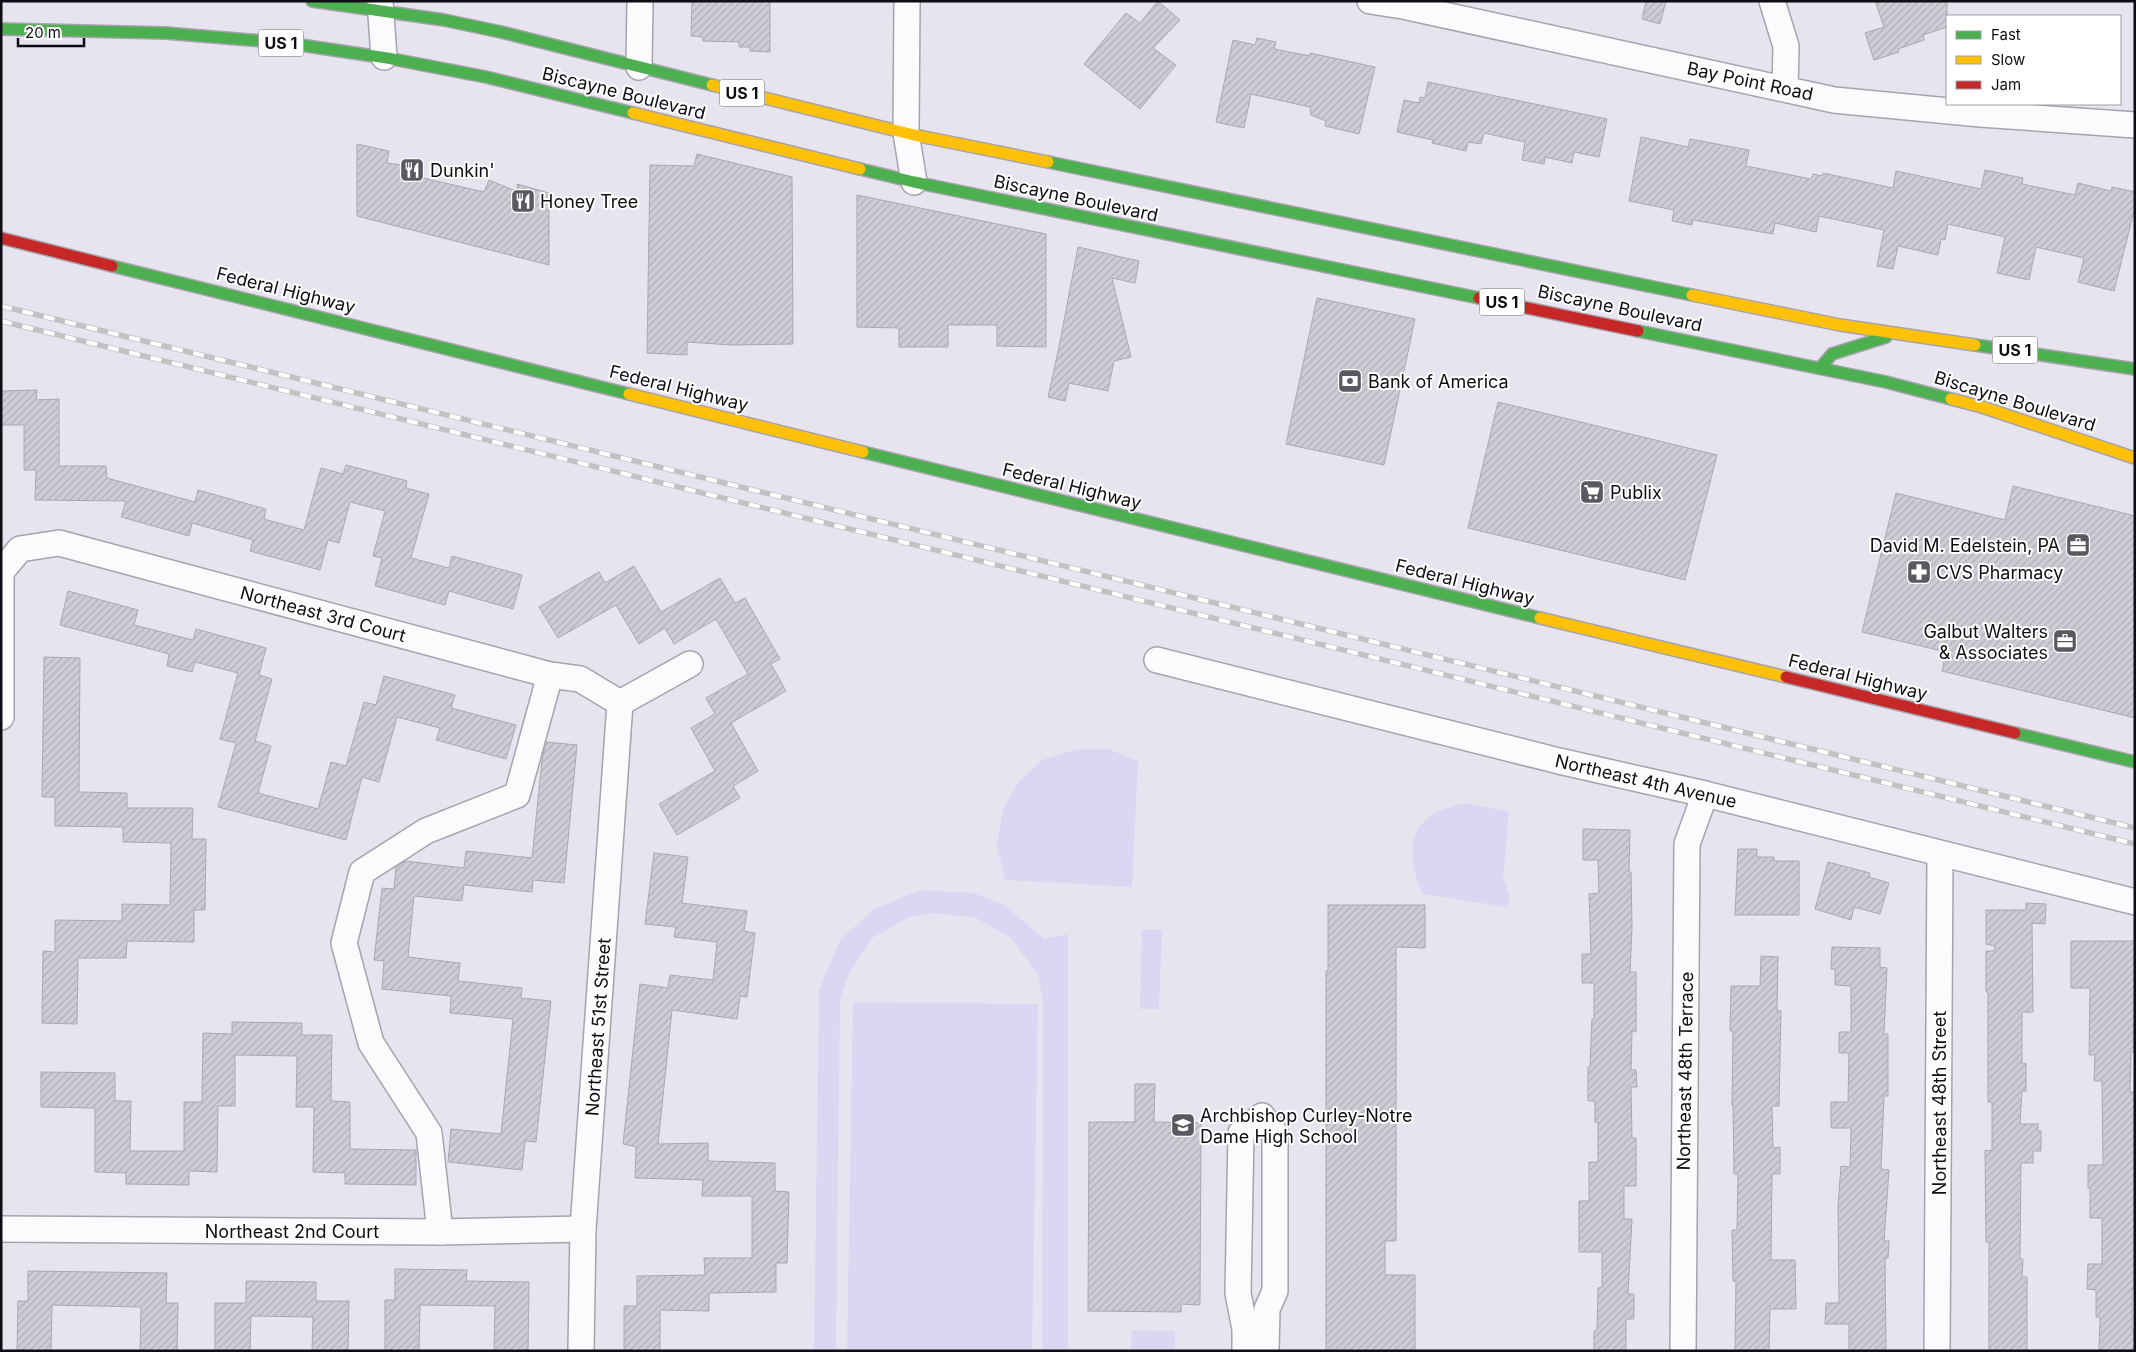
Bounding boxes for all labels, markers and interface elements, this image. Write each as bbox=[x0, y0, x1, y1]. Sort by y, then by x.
scale bar bbox=[18, 15, 84, 47]
legend bbox=[1946, 15, 2121, 105]
text: 20 m bbox=[25, 23, 61, 42]
text: Fast bbox=[1991, 25, 2021, 44]
road number: US 1 bbox=[258, 29, 304, 56]
text: Slow bbox=[1991, 50, 2025, 69]
street label: Bay Point Road bbox=[1685, 57, 1815, 105]
street label: Biscayne Boulevard bbox=[540, 63, 708, 123]
text: Jam bbox=[1991, 75, 2021, 94]
road number: US 1 bbox=[720, 80, 764, 106]
restaurant icon: Dunkin' bbox=[399, 157, 425, 183]
place label: Dunkin' bbox=[430, 160, 495, 181]
street label: Biscayne Boulevard bbox=[992, 170, 1160, 226]
restaurant icon: Honey Tree bbox=[510, 188, 536, 214]
place label: Honey Tree bbox=[540, 191, 638, 212]
street label: Federal Highway bbox=[214, 263, 358, 317]
street label: Biscayne Boulevard bbox=[1536, 280, 1704, 336]
road number: US 1 bbox=[1480, 288, 1524, 316]
road number: US 1 bbox=[1992, 336, 2038, 364]
street label: Federal Highway bbox=[607, 361, 751, 415]
street label: Biscayne Boulevard bbox=[1932, 366, 2098, 436]
bank icon: Bank of America bbox=[1337, 368, 1363, 394]
place label: Bank of America bbox=[1368, 371, 1509, 392]
street label: Federal Highway bbox=[1000, 459, 1144, 513]
supermarket icon: Publix bbox=[1579, 479, 1605, 505]
place label: Publix bbox=[1610, 482, 1662, 503]
office icon: David M. Edelstein, PA bbox=[2065, 532, 2091, 558]
place label: David M. Edelstein, PA bbox=[1870, 535, 2060, 556]
street label: Federal Highway bbox=[1393, 555, 1537, 609]
pharmacy icon: CVS Pharmacy bbox=[1906, 559, 1932, 585]
place label: CVS Pharmacy bbox=[1936, 562, 2063, 583]
street label: Northeast 3rd Court bbox=[238, 582, 408, 646]
place label: Galbut Walters & Associates bbox=[1923, 621, 2048, 663]
office icon: Galbut Walters & Associates bbox=[2052, 628, 2078, 654]
street label: Federal Highway bbox=[1786, 650, 1930, 704]
street label: Northeast 4th Avenue bbox=[1553, 750, 1739, 812]
street label: Northeast 51st Street bbox=[581, 937, 615, 1117]
street label: Northeast 48th Terrace bbox=[1673, 971, 1697, 1171]
street label: Northeast 48th Street bbox=[1929, 1011, 1950, 1195]
place label: Archbishop Curley-Notre Dame High School bbox=[1200, 1105, 1412, 1147]
school or university icon: Archbishop Curley-Notre Dame High School bbox=[1170, 1112, 1196, 1138]
street label: Northeast 2nd Court bbox=[205, 1221, 379, 1242]

